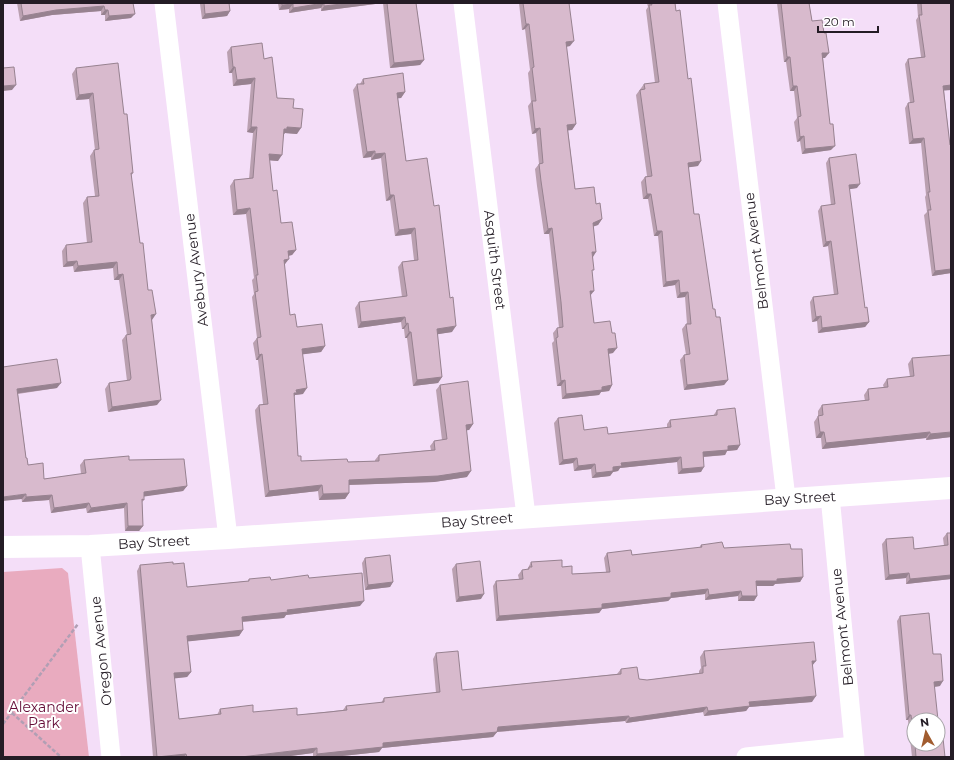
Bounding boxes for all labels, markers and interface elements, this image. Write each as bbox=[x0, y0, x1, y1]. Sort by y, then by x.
scale bar bbox=[818, 8, 878, 34]
text: 20 m bbox=[824, 14, 855, 29]
street label: Belmont Avenue bbox=[740, 191, 772, 311]
street label: Asquith Street bbox=[480, 209, 510, 311]
street label: Avebury Avenue bbox=[180, 212, 212, 328]
street label: Bay Street bbox=[764, 487, 837, 509]
street label: Bay Street bbox=[440, 508, 514, 531]
street label: Bay Street bbox=[118, 531, 191, 553]
street label: Belmont Avenue bbox=[827, 567, 857, 687]
street label: Oregon Avenue bbox=[86, 595, 116, 707]
park label: Alexander Park bbox=[9, 698, 80, 732]
north arrow bbox=[906, 712, 946, 752]
text: N bbox=[919, 715, 930, 730]

